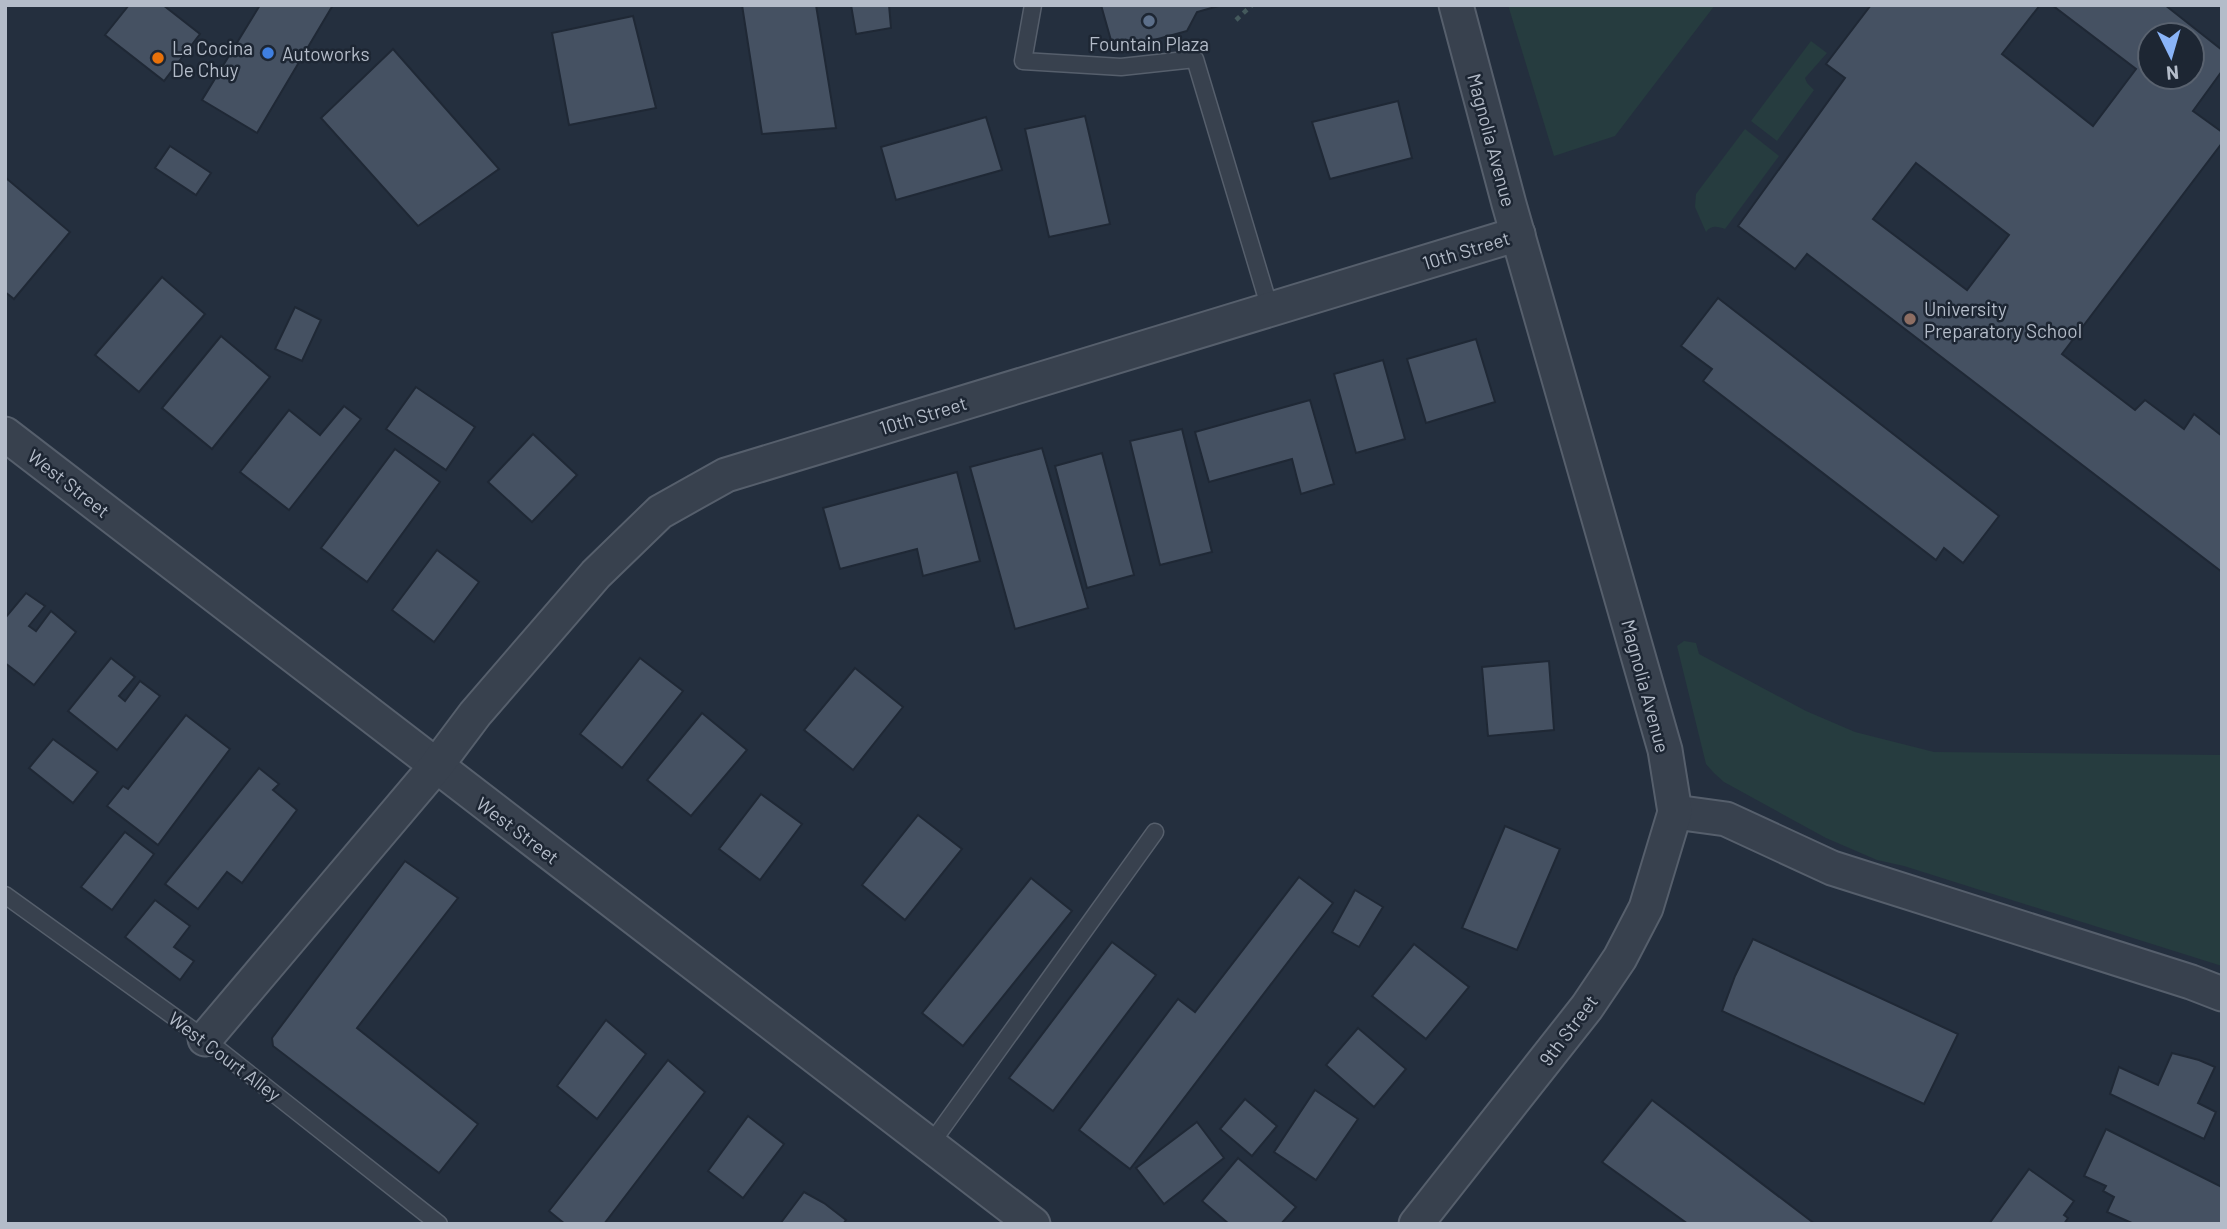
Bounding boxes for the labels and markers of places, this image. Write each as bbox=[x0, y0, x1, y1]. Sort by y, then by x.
marker: Fountain Plaza bbox=[1141, 13, 1157, 29]
place label: Fountain Plaza bbox=[1089, 32, 1209, 55]
place label: La Cocina De Chuy bbox=[172, 36, 253, 81]
place label: Autoworks bbox=[282, 42, 370, 65]
marker: Autoworks bbox=[260, 45, 276, 61]
marker: La Cocina De Chuy bbox=[150, 50, 166, 66]
place label: University Preparatory School bbox=[1924, 297, 2082, 342]
marker: University Preparatory School bbox=[1902, 311, 1918, 327]

